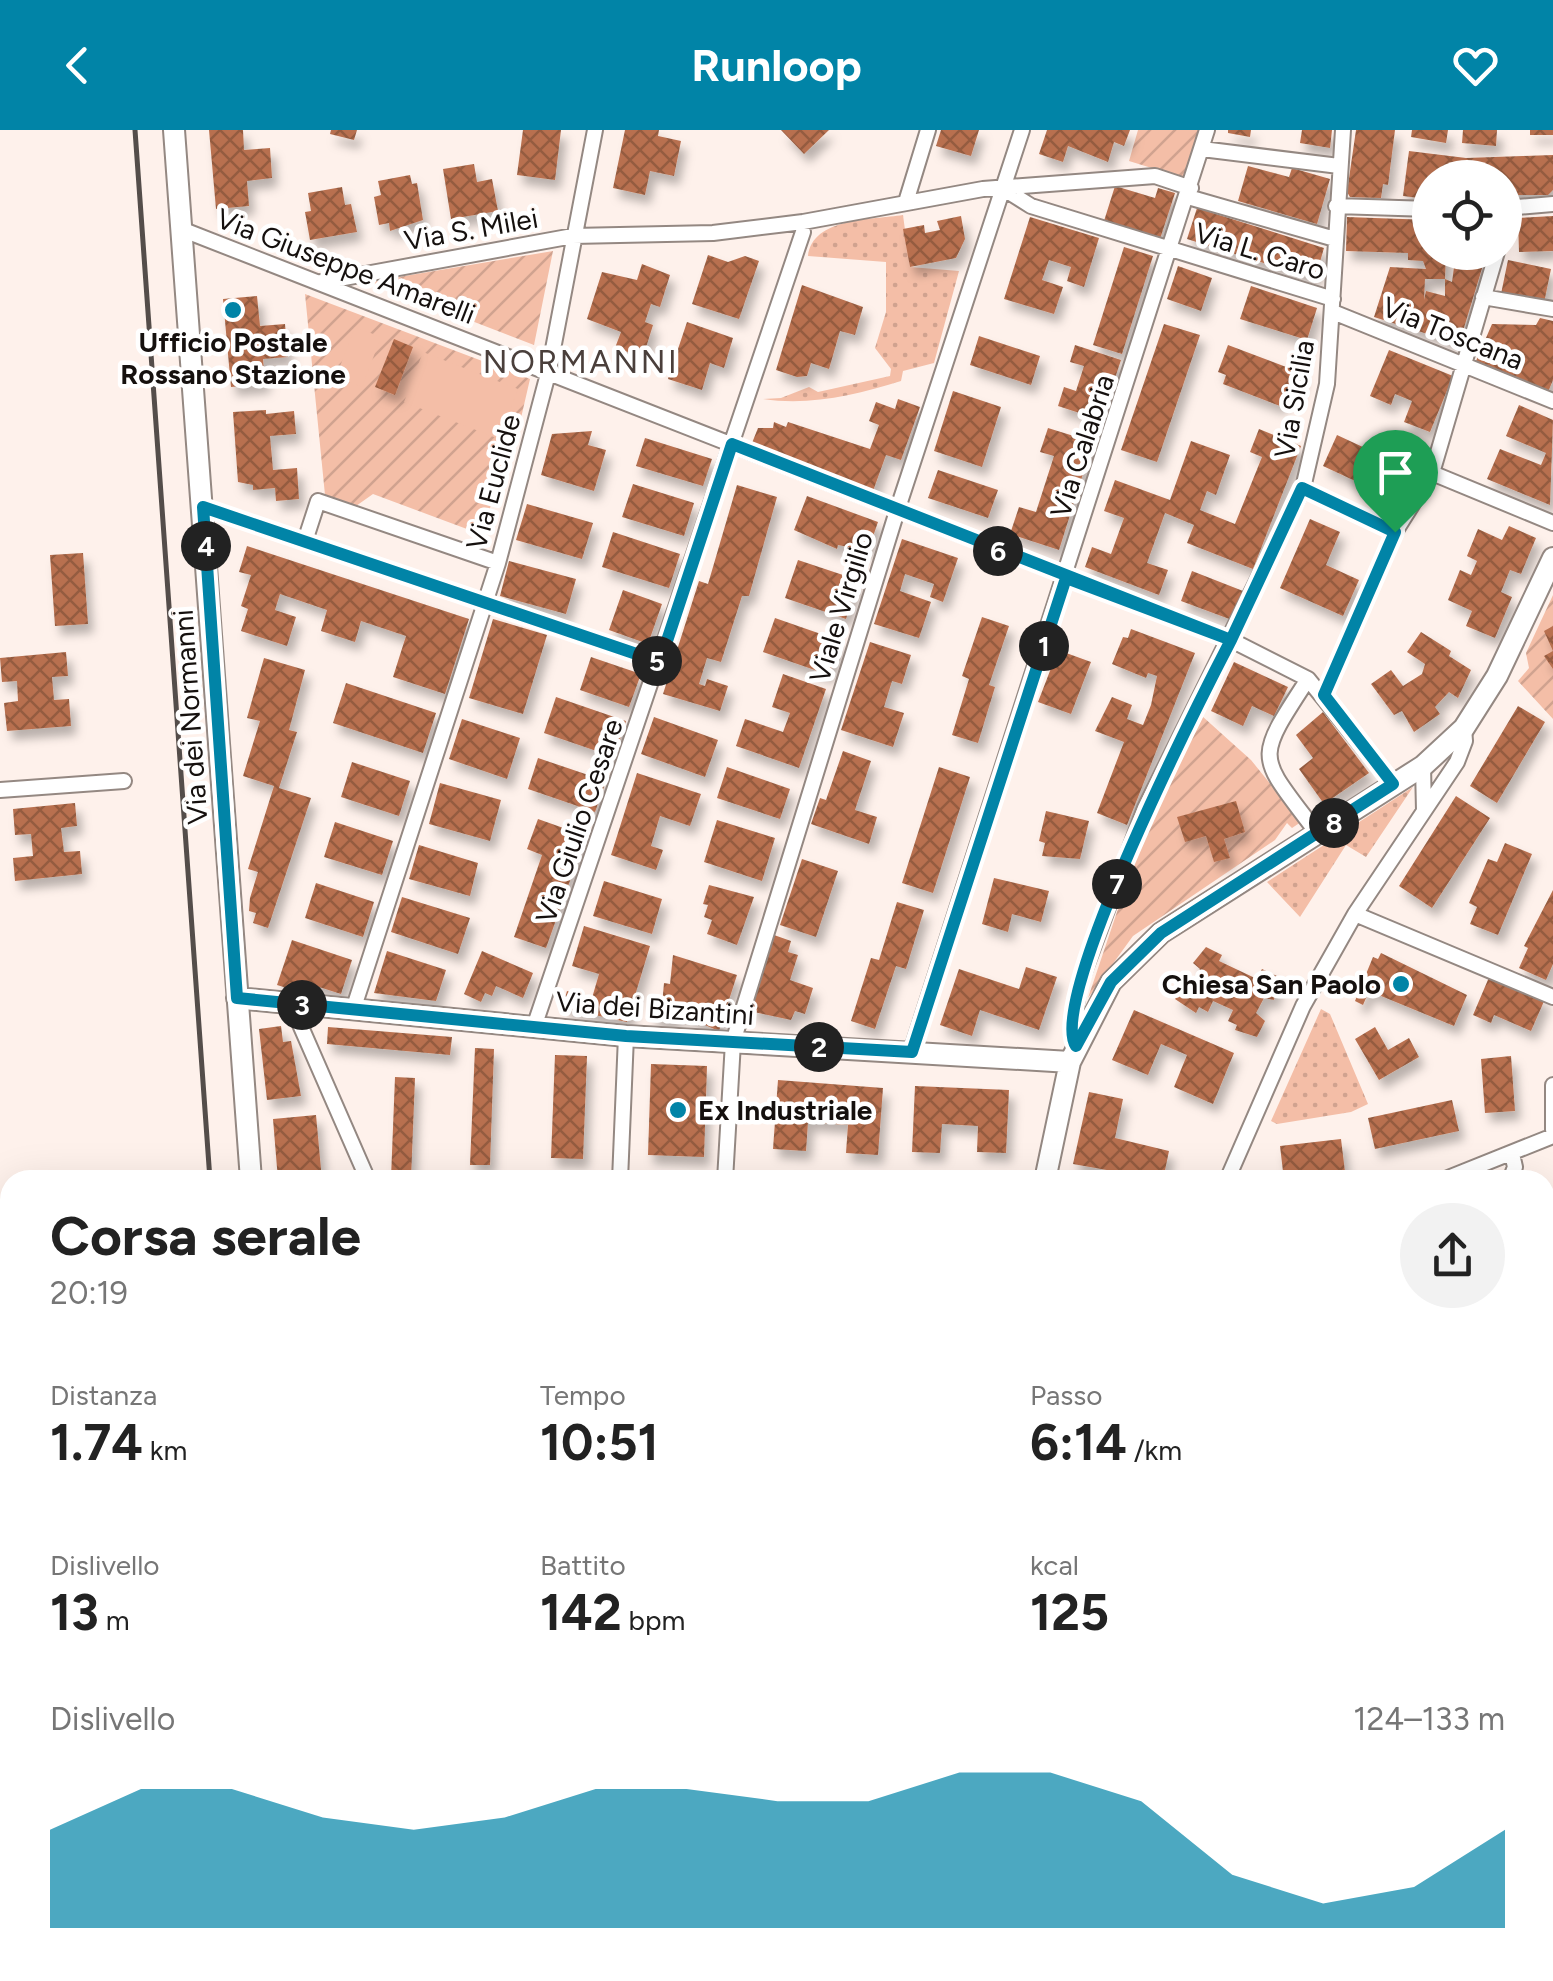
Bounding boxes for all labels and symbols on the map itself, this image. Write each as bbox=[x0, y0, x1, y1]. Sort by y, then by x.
street label: Via Giuseppe Amarelli bbox=[212, 201, 480, 331]
street label: Via S. Milei bbox=[401, 201, 541, 257]
street label: Via L. Caro bbox=[1191, 215, 1329, 287]
street label: Via Toscana bbox=[1377, 289, 1529, 377]
marker: Ufficio Postale Rossano Stazione bbox=[222, 299, 244, 321]
place label: Ufficio Postale Rossano Stazione bbox=[120, 325, 346, 391]
street label: Via Sicilia bbox=[1267, 337, 1321, 461]
district label: NORMANNI bbox=[483, 343, 679, 381]
street label: Via Calabria bbox=[1043, 370, 1121, 522]
street label: Via Euclide bbox=[459, 411, 527, 553]
pin bbox=[1353, 430, 1438, 533]
pin: 4 bbox=[181, 521, 231, 571]
pin: 6 bbox=[973, 526, 1023, 576]
street label: Viale Virgilio bbox=[802, 528, 880, 686]
street label: Via dei Normanni bbox=[166, 608, 214, 826]
pin: 1 bbox=[1019, 621, 1069, 671]
pin: 5 bbox=[632, 636, 682, 686]
street label: Via Giulio Cesare bbox=[528, 714, 630, 928]
pin: 8 bbox=[1309, 798, 1359, 848]
pin: 7 bbox=[1092, 859, 1142, 909]
place label: Chiesa San Paolo bbox=[1162, 967, 1381, 1001]
marker: Chiesa San Paolo bbox=[1390, 973, 1412, 995]
pin: 3 bbox=[277, 980, 327, 1030]
street label: Via dei Bizantini bbox=[555, 984, 755, 1032]
pin: 2 bbox=[794, 1022, 844, 1072]
place label: Ex Industriale bbox=[698, 1093, 872, 1127]
marker: Ex Industriale bbox=[667, 1099, 689, 1121]

